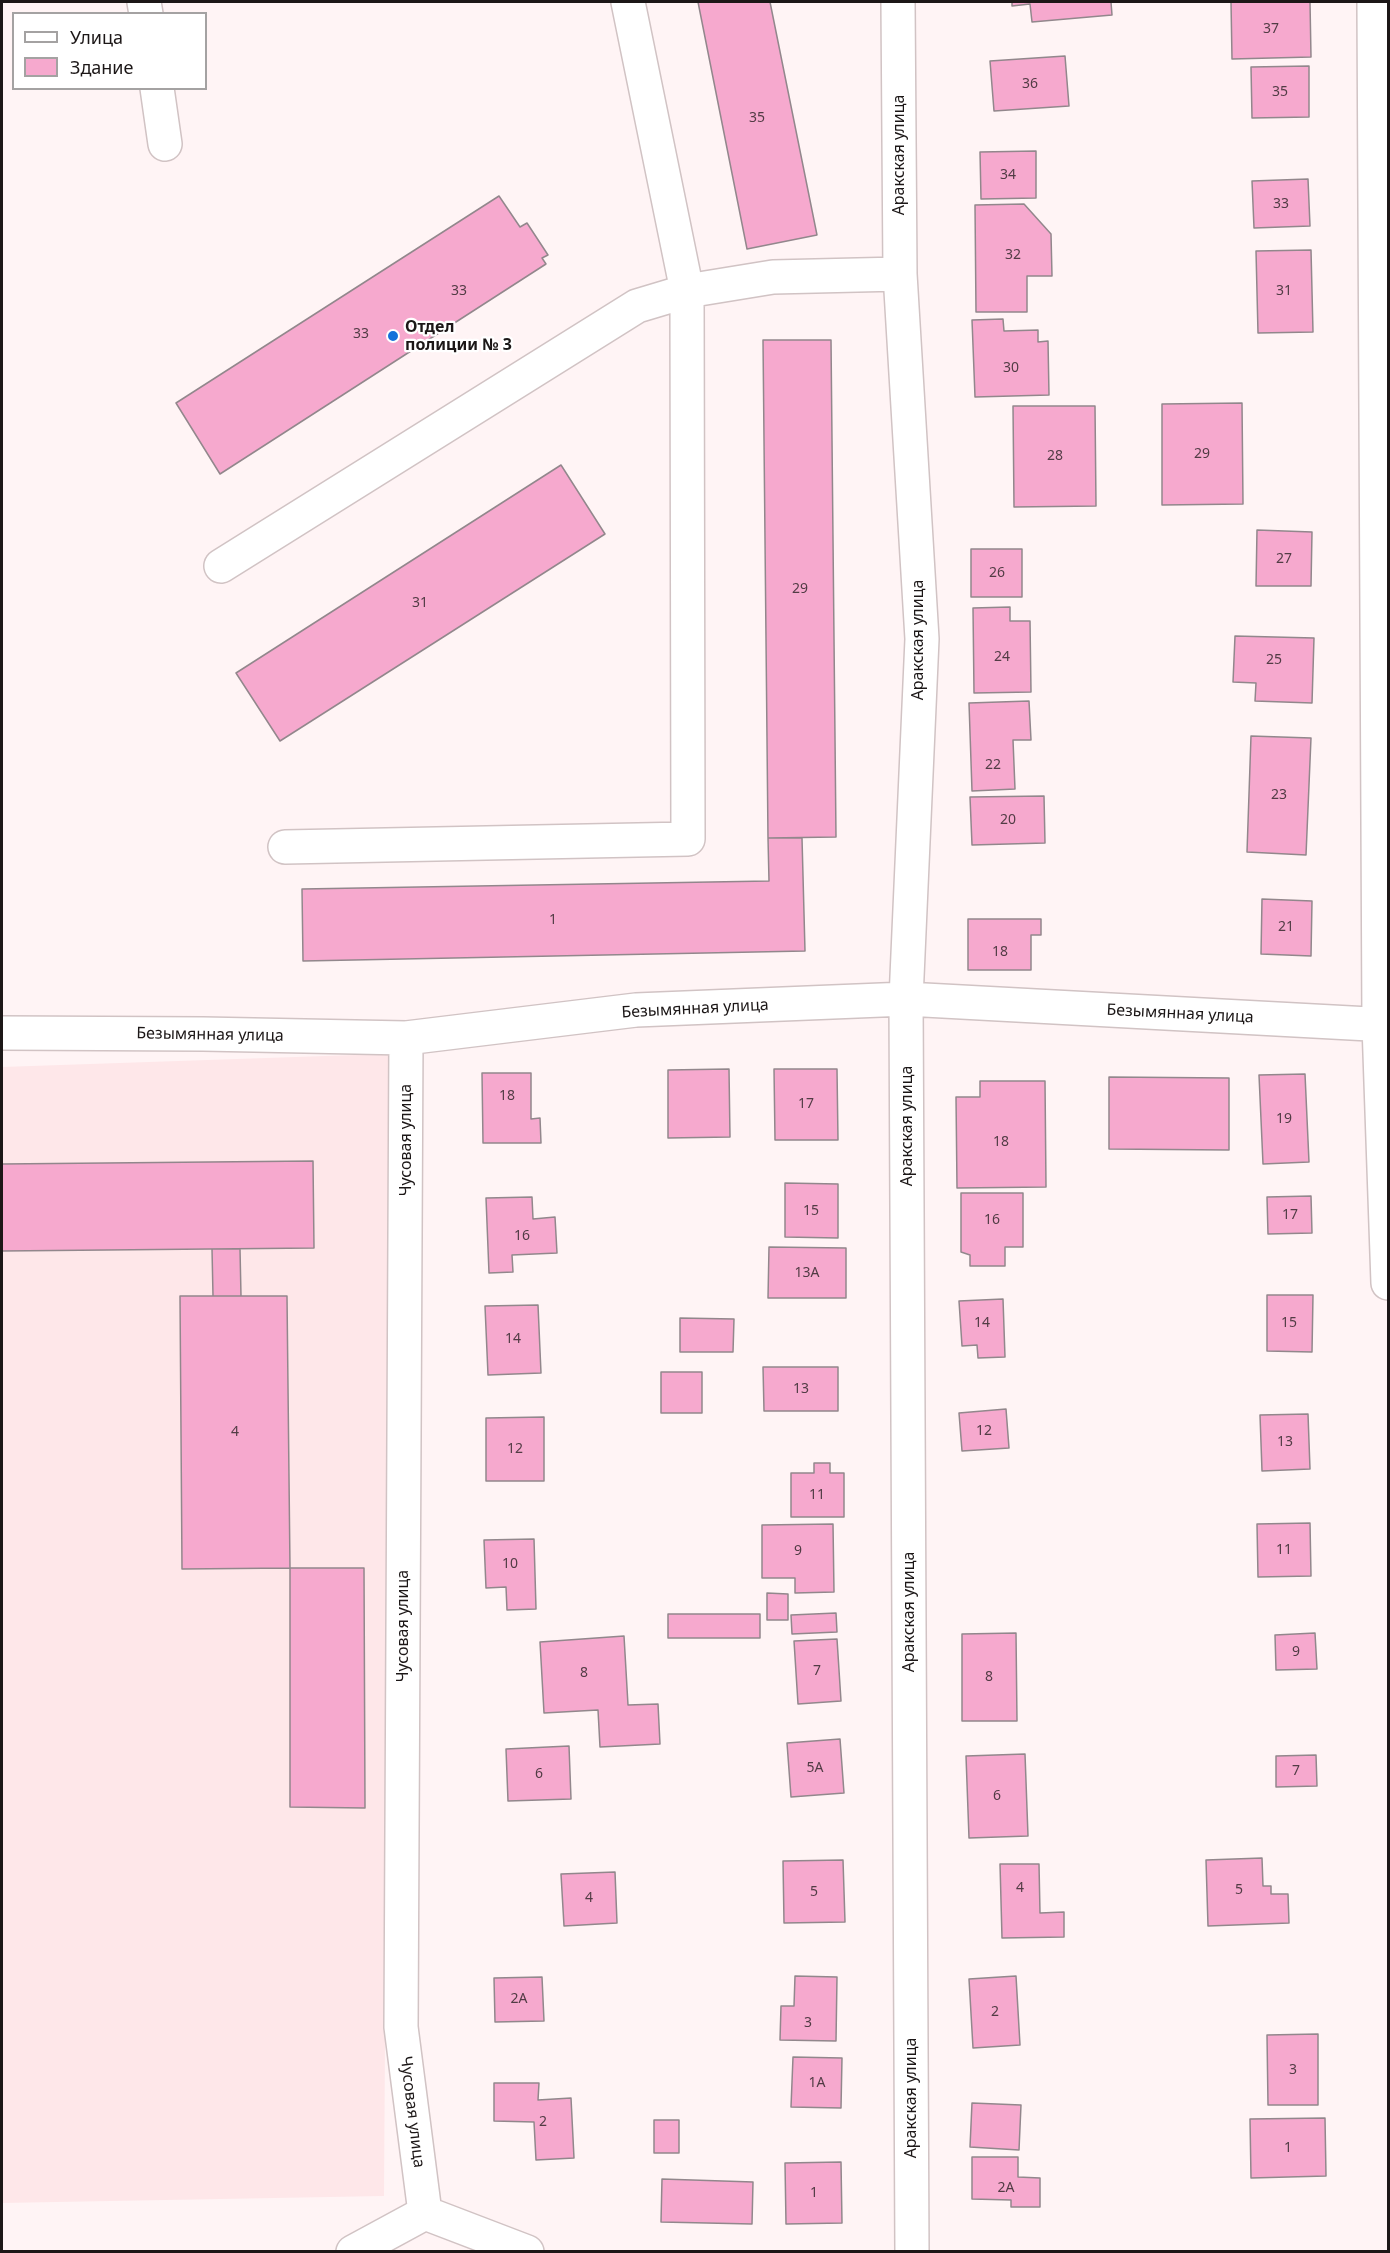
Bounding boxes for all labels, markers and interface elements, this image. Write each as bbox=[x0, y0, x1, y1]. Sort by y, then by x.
legend bbox=[12, 12, 207, 90]
house number: 37 bbox=[1263, 21, 1279, 37]
text: Улица bbox=[70, 25, 123, 49]
text: Здание bbox=[70, 55, 133, 79]
house number: 36 bbox=[1022, 76, 1038, 92]
house number: 35 bbox=[1272, 84, 1288, 100]
street label: Аракская улица bbox=[889, 95, 909, 215]
house number: 35 bbox=[749, 110, 765, 126]
house number: 34 bbox=[1000, 167, 1016, 183]
house number: 33 bbox=[1273, 196, 1289, 212]
house number: 32 bbox=[1005, 247, 1021, 263]
house number: 33 bbox=[451, 283, 467, 299]
house number: 31 bbox=[1276, 283, 1292, 299]
place label: Отдел полиции № 3 bbox=[405, 317, 512, 355]
house number: 33 bbox=[353, 326, 369, 342]
marker: Отдел полиции № 3 bbox=[386, 329, 400, 343]
house number: 30 bbox=[1003, 360, 1019, 376]
house number: 29 bbox=[1194, 446, 1210, 462]
house number: 28 bbox=[1047, 448, 1063, 464]
house number: 27 bbox=[1276, 551, 1292, 567]
house number: 26 bbox=[989, 565, 1005, 581]
street label: Аракская улица bbox=[908, 580, 928, 700]
house number: 29 bbox=[792, 581, 808, 597]
house number: 31 bbox=[412, 595, 428, 611]
house number: 24 bbox=[994, 649, 1010, 665]
house number: 25 bbox=[1266, 652, 1282, 668]
house number: 22 bbox=[985, 757, 1001, 773]
house number: 23 bbox=[1271, 787, 1287, 803]
house number: 20 bbox=[1000, 812, 1016, 828]
house number: 1 bbox=[549, 912, 557, 928]
house number: 21 bbox=[1278, 919, 1294, 935]
house number: 18 bbox=[992, 944, 1008, 960]
street label: Безымянная улица bbox=[621, 996, 769, 1022]
street label: Безымянная улица bbox=[1106, 1001, 1254, 1027]
street label: Безымянная улица bbox=[136, 1024, 284, 1046]
street label: Аракская улица bbox=[897, 1066, 917, 1186]
street label: Чусовая улица bbox=[396, 1084, 416, 1196]
house number: 18 bbox=[499, 1088, 515, 1104]
house number: 17 bbox=[798, 1096, 814, 1112]
house number: 19 bbox=[1276, 1111, 1292, 1127]
house number: 18 bbox=[993, 1134, 1009, 1150]
house number: 15 bbox=[803, 1203, 819, 1219]
house number: 17 bbox=[1282, 1207, 1298, 1223]
house number: 16 bbox=[984, 1212, 1000, 1228]
house number: 16 bbox=[514, 1228, 530, 1244]
house number: 13А bbox=[795, 1265, 819, 1281]
house number: 14 bbox=[974, 1315, 990, 1331]
house number: 15 bbox=[1281, 1315, 1297, 1331]
house number: 14 bbox=[505, 1331, 521, 1347]
house number: 13 bbox=[793, 1381, 809, 1397]
house number: 12 bbox=[976, 1423, 992, 1439]
house number: 4 bbox=[231, 1424, 239, 1440]
house number: 13 bbox=[1277, 1434, 1293, 1450]
house number: 12 bbox=[507, 1441, 523, 1457]
house number: 11 bbox=[809, 1487, 825, 1503]
house number: 11 bbox=[1276, 1542, 1292, 1558]
house number: 9 bbox=[794, 1543, 802, 1559]
street label: Аракская улица bbox=[899, 1552, 919, 1672]
house number: 10 bbox=[502, 1556, 518, 1572]
street label: Чусовая улица bbox=[393, 1570, 413, 1682]
house number: 9 bbox=[1292, 1644, 1300, 1660]
house number: 7 bbox=[813, 1663, 821, 1679]
house number: 8 bbox=[580, 1665, 588, 1681]
house number: 8 bbox=[985, 1669, 993, 1685]
house number: 5А bbox=[807, 1760, 823, 1776]
house number: 7 bbox=[1292, 1763, 1300, 1779]
house number: 6 bbox=[535, 1766, 543, 1782]
house number: 6 bbox=[993, 1788, 1001, 1804]
house number: 4 bbox=[1016, 1880, 1024, 1896]
house number: 5 bbox=[1235, 1882, 1243, 1898]
house number: 5 bbox=[810, 1884, 818, 1900]
house number: 4 bbox=[585, 1890, 593, 1906]
house number: 2А bbox=[511, 1991, 527, 2007]
house number: 2 bbox=[991, 2004, 999, 2020]
house number: 3 bbox=[804, 2015, 812, 2031]
street label: Аракская улица bbox=[901, 2038, 921, 2158]
street label: Чусовая улица bbox=[396, 2055, 428, 2169]
house number: 3 bbox=[1289, 2062, 1297, 2078]
house number: 1А bbox=[809, 2075, 825, 2091]
house number: 2 bbox=[539, 2114, 547, 2130]
house number: 1 bbox=[1284, 2140, 1292, 2156]
house number: 2А bbox=[998, 2180, 1014, 2196]
house number: 1 bbox=[810, 2185, 818, 2201]

